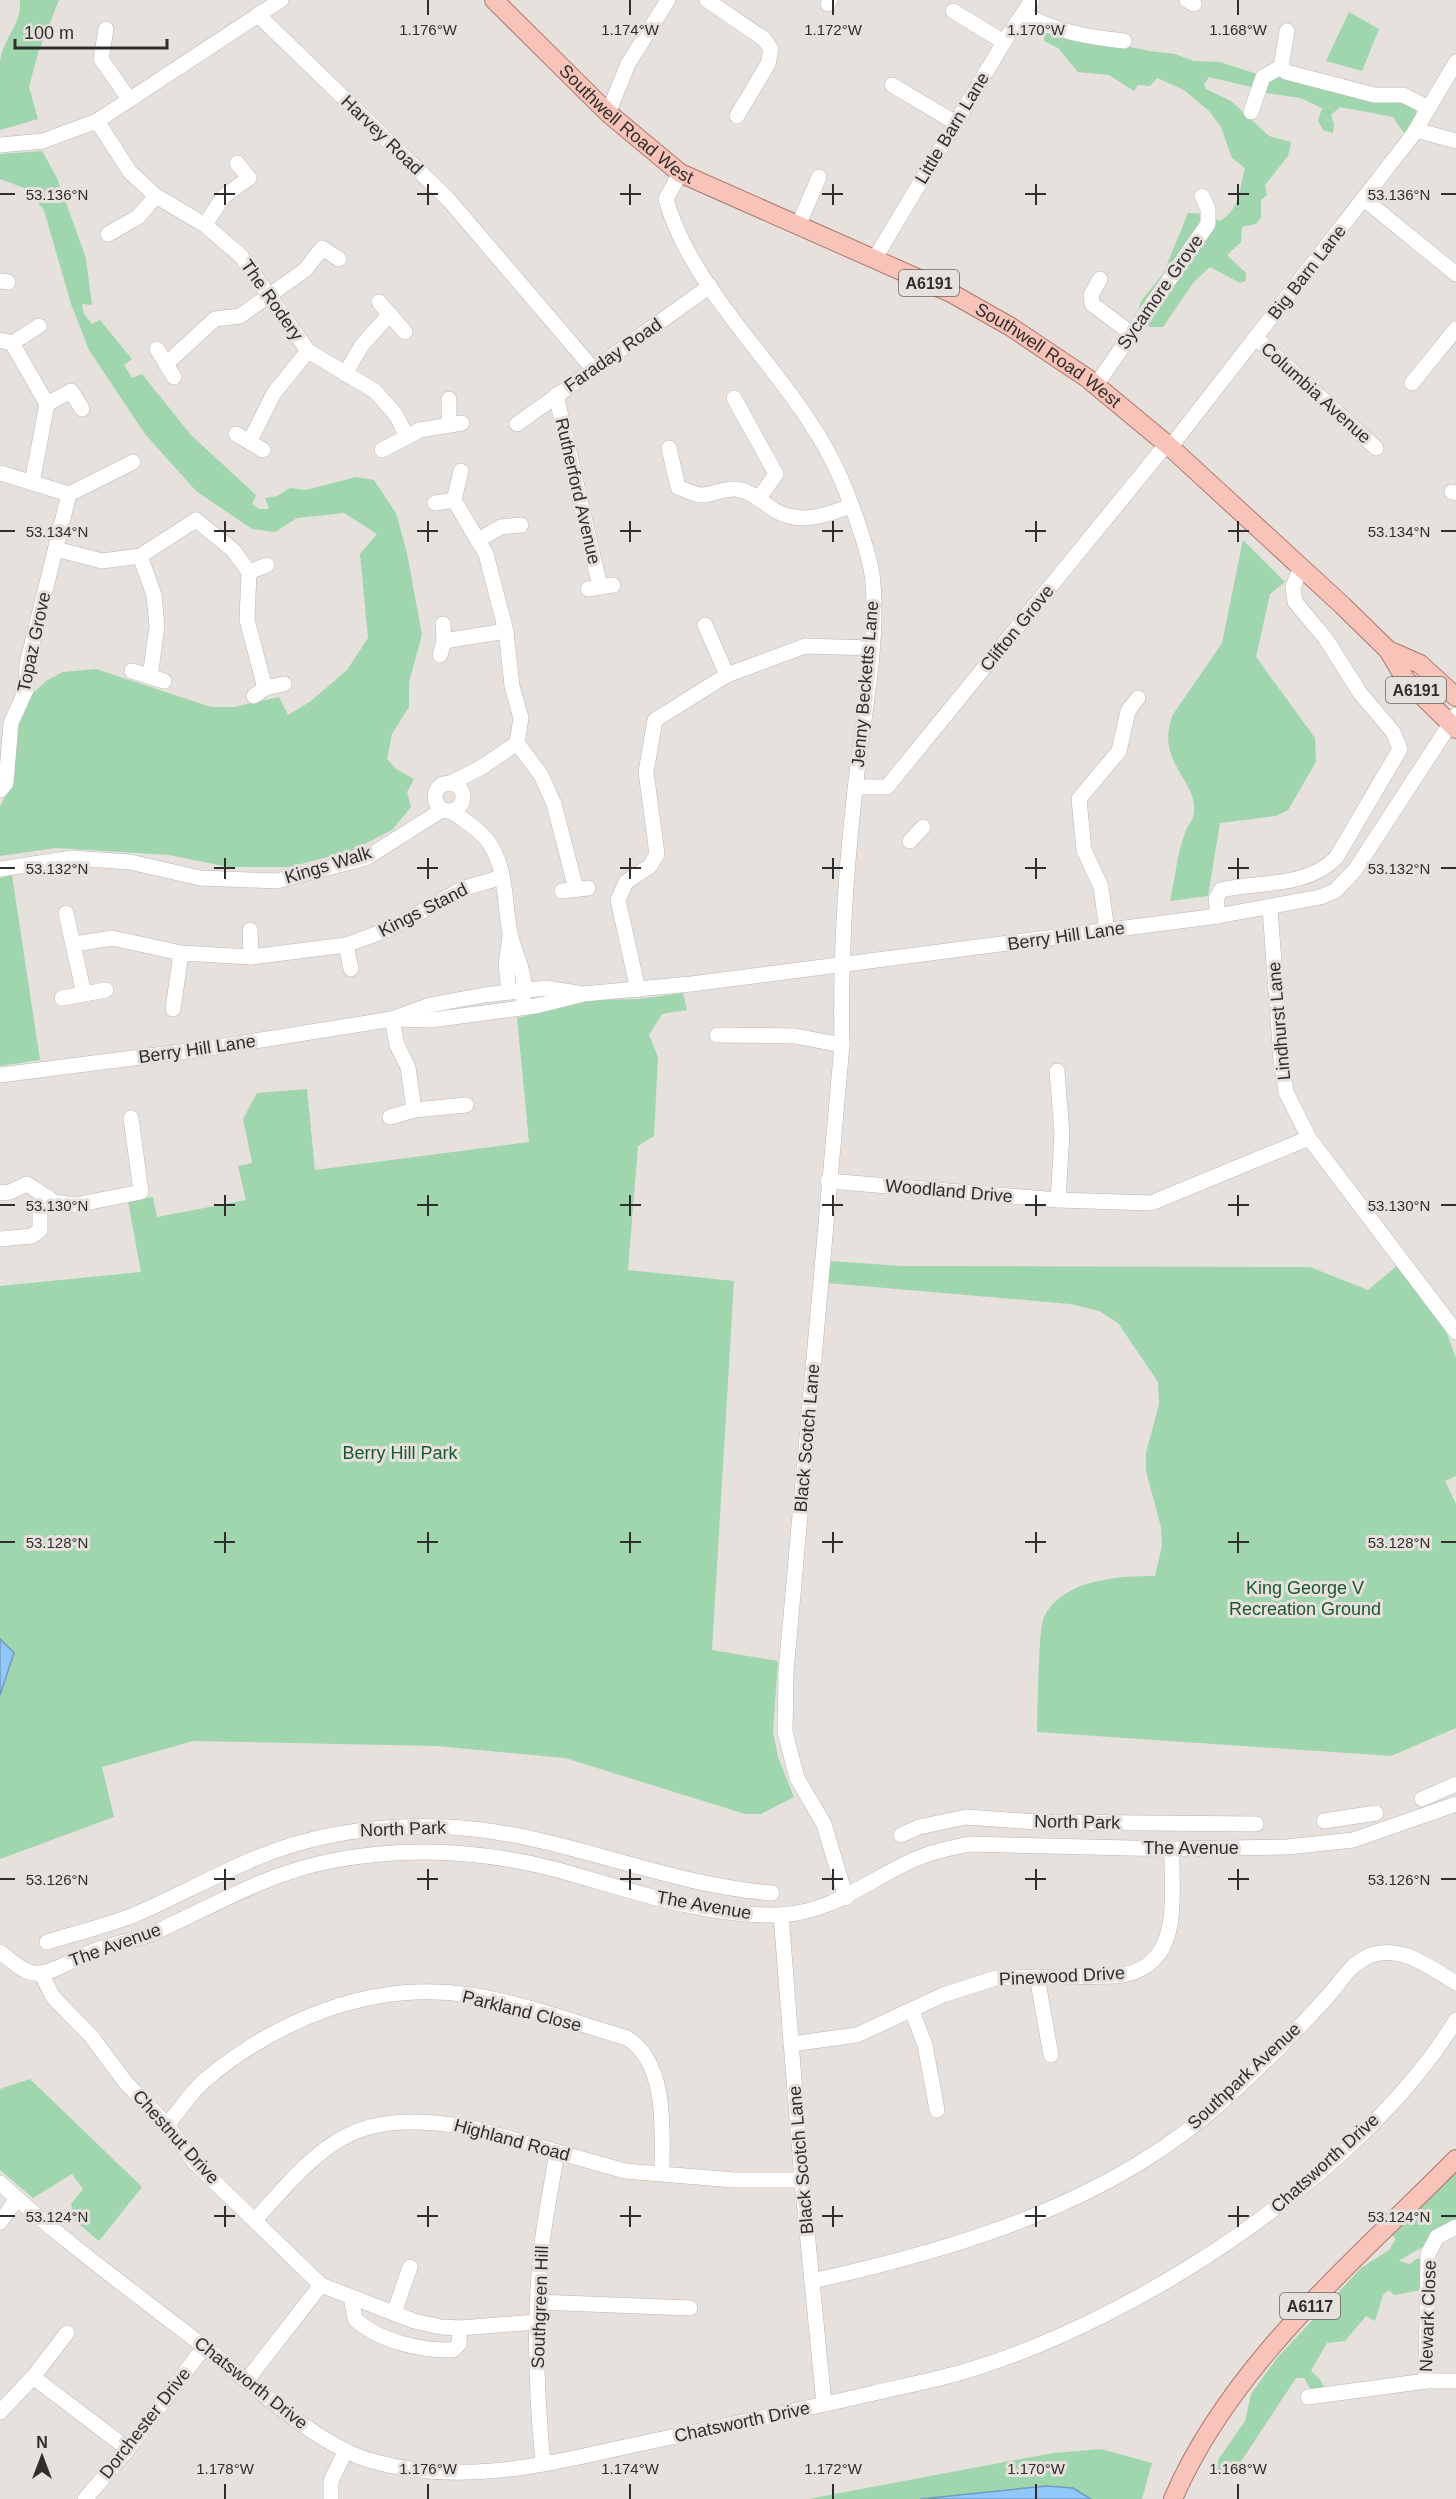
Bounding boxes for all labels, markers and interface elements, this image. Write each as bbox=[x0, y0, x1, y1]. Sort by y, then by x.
scale bar bbox=[15, 12, 166, 50]
text: 1.176°W bbox=[399, 21, 458, 38]
text: 1.174°W bbox=[601, 21, 660, 38]
text: 1.172°W bbox=[804, 21, 863, 38]
text: 1.170°W bbox=[1007, 21, 1066, 38]
text: 1.168°W bbox=[1209, 21, 1268, 38]
text: 100 m bbox=[24, 23, 74, 43]
street label: Southwell Road West bbox=[555, 61, 697, 188]
street label: Little Barn Lane bbox=[911, 69, 993, 187]
street label: Harvey Road bbox=[337, 91, 427, 179]
text: 53.136°N bbox=[26, 186, 88, 203]
text: 53.136°N bbox=[1368, 186, 1430, 203]
street label: Big Barn Lane bbox=[1264, 221, 1350, 323]
street label: Sycamore Grove bbox=[1113, 231, 1207, 353]
street label: The Rodery bbox=[237, 256, 307, 344]
road number: A6191 bbox=[899, 270, 959, 296]
street label: Southwell Road West bbox=[972, 299, 1125, 412]
street label: Faraday Road bbox=[561, 314, 665, 396]
street label: Columbia Avenue bbox=[1257, 338, 1375, 448]
street label: Rutherford Avenue bbox=[551, 416, 605, 566]
text: 53.134°N bbox=[26, 523, 88, 540]
text: 53.134°N bbox=[1368, 523, 1430, 540]
street label: Clifton Grove bbox=[976, 581, 1058, 675]
street label: Topaz Grove bbox=[14, 590, 54, 694]
street label: Jenny Becketts Lane bbox=[848, 600, 882, 768]
road number: A6191 bbox=[1386, 677, 1446, 703]
street label: Kings Walk bbox=[282, 842, 375, 888]
text: 53.132°N bbox=[26, 860, 88, 877]
text: 53.132°N bbox=[1368, 860, 1430, 877]
street label: Kings Stand bbox=[375, 879, 471, 941]
street label: Berry Hill Lane bbox=[1006, 918, 1126, 954]
street label: Lindhurst Lane bbox=[1264, 961, 1294, 1081]
street label: Berry Hill Lane bbox=[137, 1031, 257, 1067]
street label: Woodland Drive bbox=[885, 1175, 1013, 1207]
text: 53.130°N bbox=[26, 1197, 88, 1214]
text: 53.130°N bbox=[1368, 1197, 1430, 1214]
street label: Black Scotch Lane bbox=[791, 1363, 823, 1513]
park label: Berry Hill Park bbox=[342, 1443, 459, 1463]
text: 53.128°N bbox=[26, 1534, 88, 1551]
text: 53.128°N bbox=[1368, 1534, 1430, 1551]
park label: King George V Recreation Ground bbox=[1229, 1578, 1381, 1619]
street label: North Park bbox=[1034, 1811, 1121, 1833]
street label: North Park bbox=[360, 1817, 447, 1840]
street label: The Avenue bbox=[1143, 1838, 1239, 1858]
text: 53.126°N bbox=[26, 1871, 88, 1888]
text: 53.126°N bbox=[1368, 1871, 1430, 1888]
street label: The Avenue bbox=[655, 1887, 753, 1923]
street label: The Avenue bbox=[67, 1919, 163, 1971]
street label: Pinewood Drive bbox=[999, 1963, 1125, 1989]
street label: Parkland Close bbox=[460, 1987, 584, 2035]
street label: Southpark Avenue bbox=[1183, 2019, 1305, 2133]
street label: Black Scotch Lane bbox=[785, 2085, 817, 2235]
street label: Chestnut Drive bbox=[129, 2086, 223, 2188]
street label: Chatsworth Drive bbox=[1267, 2109, 1383, 2217]
street label: Highland Road bbox=[452, 2115, 572, 2165]
text: 53.124°N bbox=[26, 2208, 88, 2225]
text: 53.124°N bbox=[1368, 2208, 1430, 2225]
street label: Southgreen Hill bbox=[528, 2245, 552, 2369]
street label: Newark Close bbox=[1416, 2260, 1440, 2372]
road number: A6117 bbox=[1280, 2293, 1340, 2319]
street label: Chatsworth Drive bbox=[190, 2333, 312, 2433]
street label: Dorchester Drive bbox=[96, 2364, 194, 2482]
street label: Chatsworth Drive bbox=[672, 2398, 812, 2446]
north arrow bbox=[12, 2427, 72, 2487]
text: N bbox=[36, 2434, 48, 2451]
text: 1.178°W bbox=[196, 2460, 255, 2477]
text: 1.176°W bbox=[399, 2460, 458, 2477]
text: 1.174°W bbox=[601, 2460, 660, 2477]
text: 1.172°W bbox=[804, 2460, 863, 2477]
text: 1.170°W bbox=[1007, 2460, 1066, 2477]
text: 1.168°W bbox=[1209, 2460, 1268, 2477]

